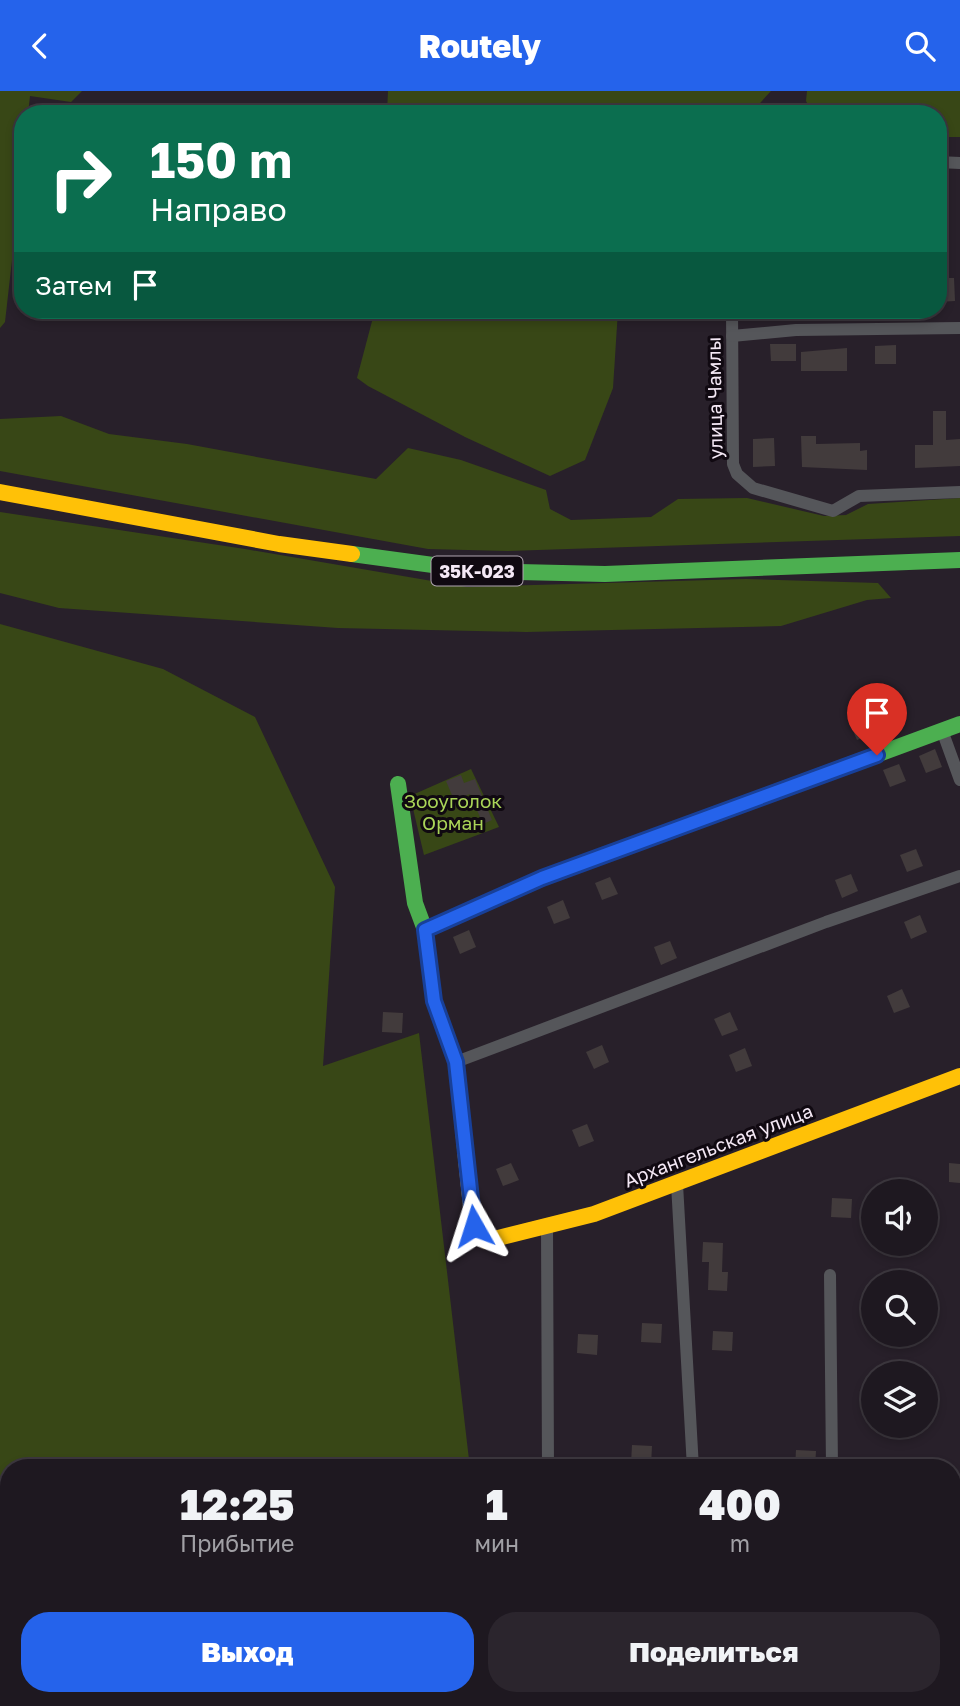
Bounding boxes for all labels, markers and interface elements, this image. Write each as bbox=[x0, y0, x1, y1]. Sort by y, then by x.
icon: back bbox=[21, 27, 59, 65]
text: Routely bbox=[419, 27, 541, 65]
icon: search bbox=[901, 27, 939, 65]
text: 150 m bbox=[150, 130, 292, 189]
icon: right bbox=[35, 133, 126, 224]
text: Направо bbox=[150, 190, 287, 228]
icon: arrive bbox=[126, 266, 164, 304]
text: Затем bbox=[35, 270, 112, 301]
street label: улица Чамлы bbox=[701, 337, 727, 459]
road number: 35К-023 bbox=[432, 557, 522, 585]
pin bbox=[847, 683, 907, 755]
icon: arrive bbox=[858, 694, 896, 732]
park label: Зооуголок Орман bbox=[404, 789, 502, 834]
street label: Архангельская улица bbox=[620, 1098, 816, 1192]
map controls bbox=[861, 1179, 938, 1438]
button: sound bbox=[861, 1179, 938, 1256]
position arrow bbox=[437, 1189, 511, 1263]
button: search bbox=[861, 1270, 938, 1347]
button: layers bbox=[861, 1361, 938, 1438]
text: 12:25 bbox=[180, 1479, 294, 1529]
text: 1 bbox=[486, 1479, 508, 1529]
text: 400 bbox=[699, 1479, 781, 1529]
text: Прибытие bbox=[180, 1529, 294, 1557]
text: мин bbox=[474, 1529, 519, 1557]
text: m bbox=[730, 1529, 750, 1557]
button: Выход bbox=[21, 1612, 474, 1692]
button: Поделиться bbox=[488, 1612, 940, 1692]

